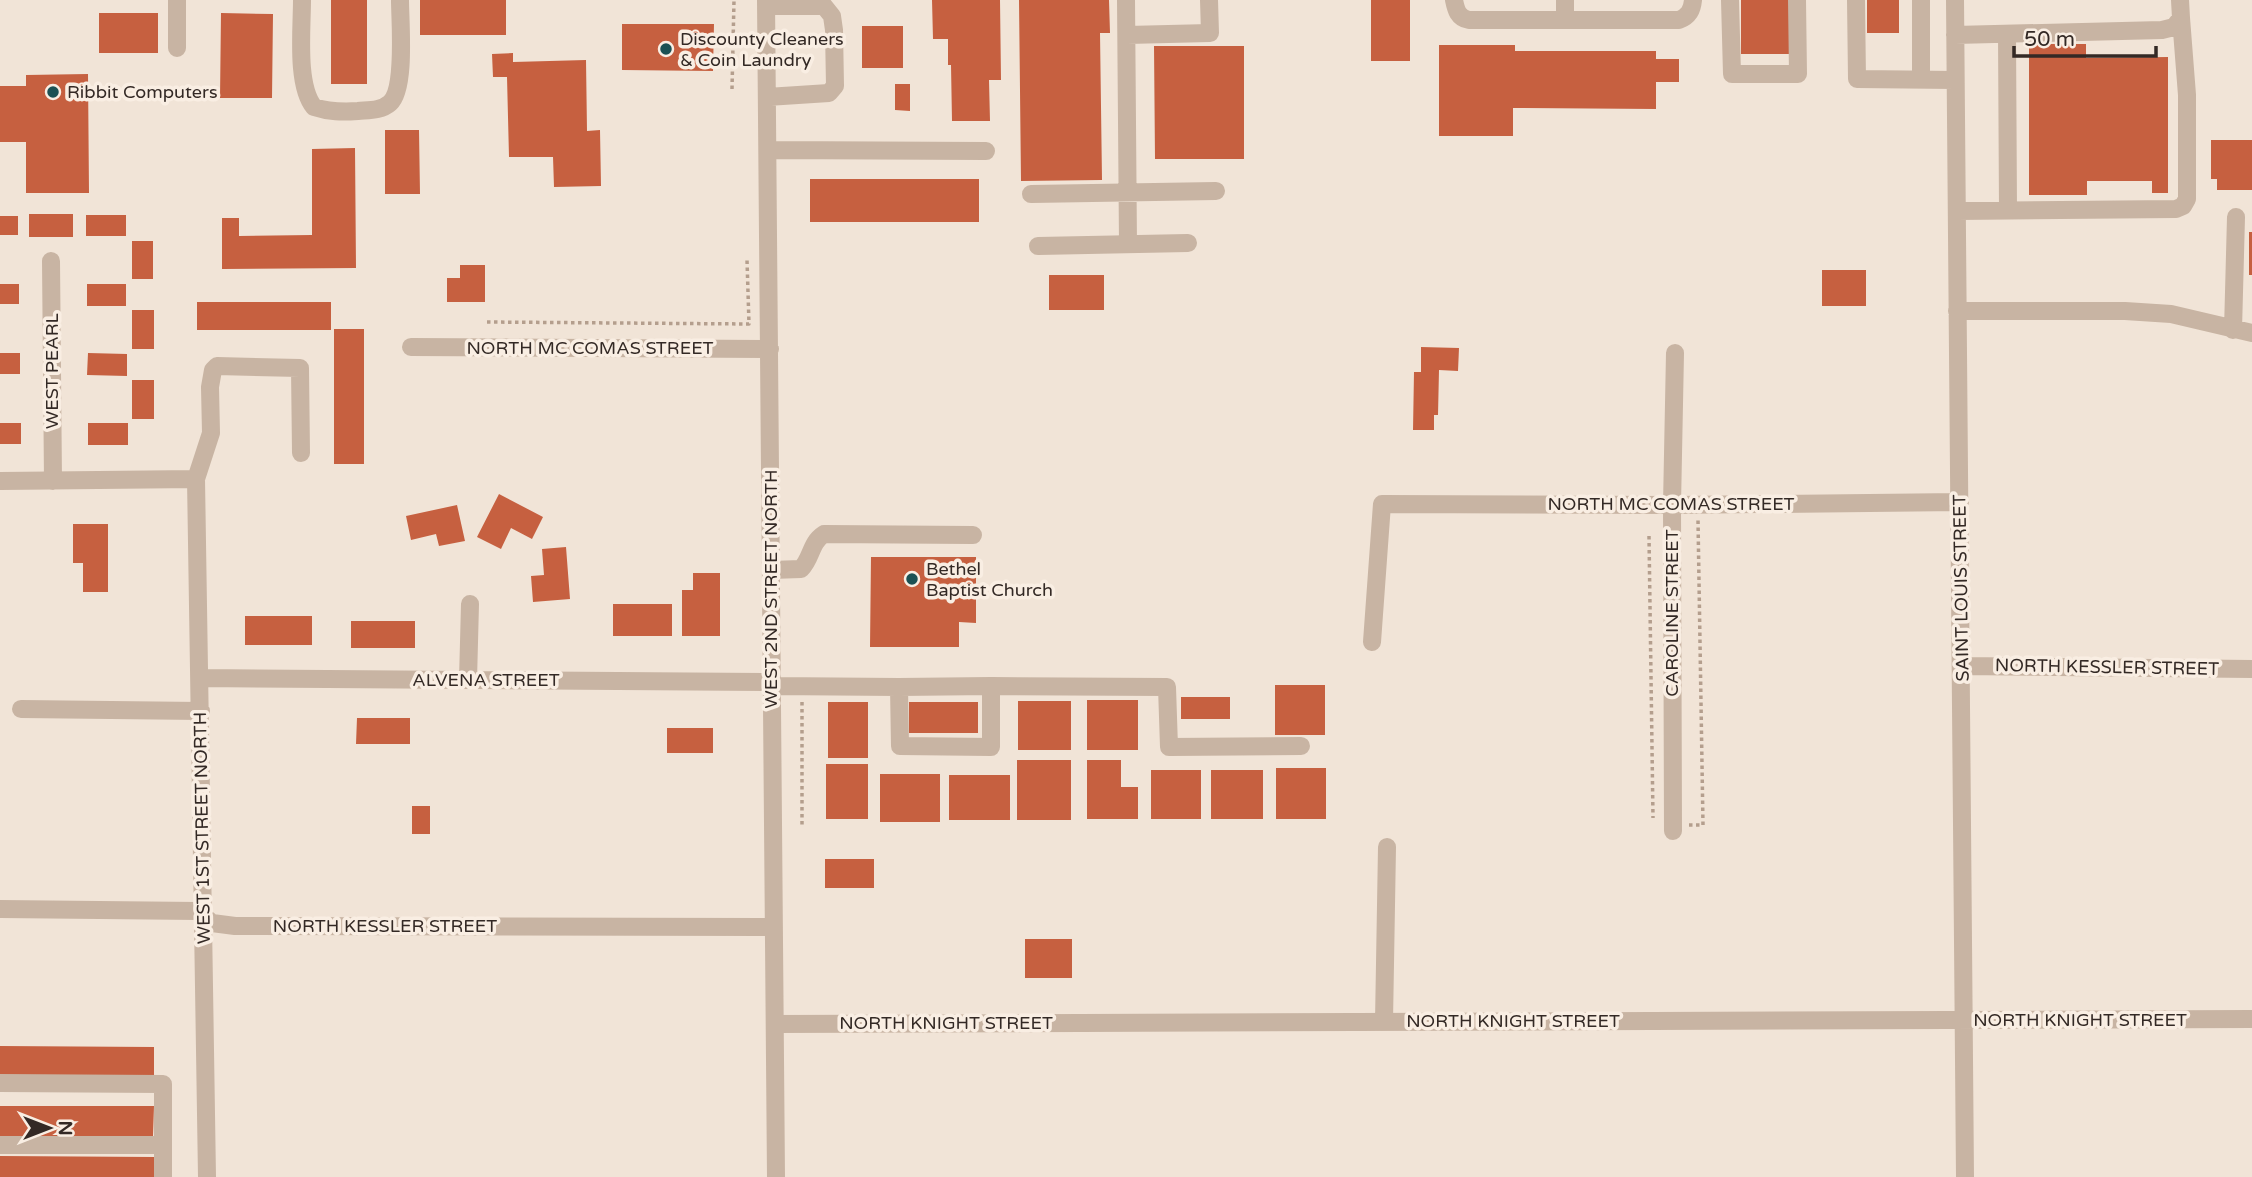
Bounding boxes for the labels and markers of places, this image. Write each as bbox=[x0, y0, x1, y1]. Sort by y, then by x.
place label: Discounty Cleaners & Coin Laundry bbox=[680, 28, 844, 71]
marker: Discounty Cleaners & Coin Laundry bbox=[658, 41, 674, 57]
place label: Ribbit Computers bbox=[67, 81, 218, 103]
marker: Ribbit Computers bbox=[45, 84, 61, 100]
place label: Bethel Baptist Church bbox=[926, 558, 1053, 601]
marker: Bethel Baptist Church bbox=[904, 571, 920, 587]

